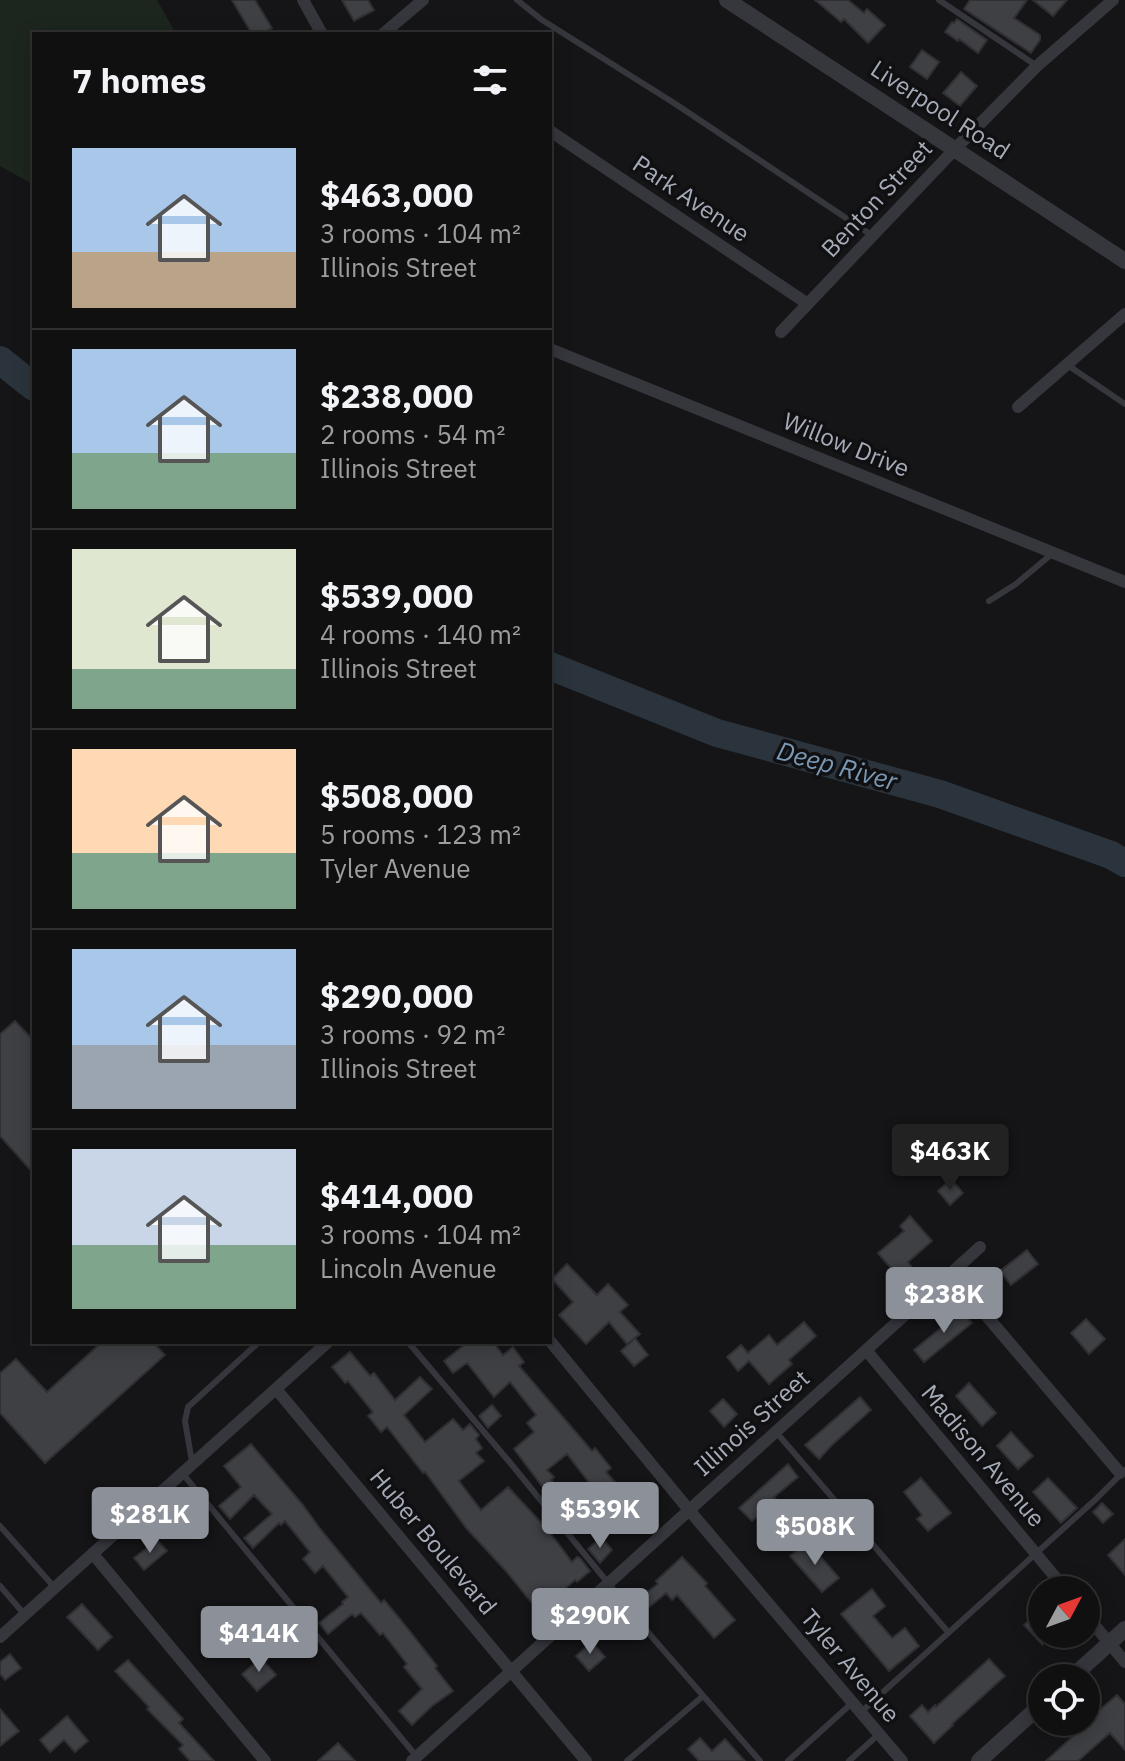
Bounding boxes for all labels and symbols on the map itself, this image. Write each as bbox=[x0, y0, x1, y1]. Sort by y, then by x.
street label: Liverpool Road bbox=[865, 52, 1016, 166]
street label: Benton Street bbox=[814, 133, 939, 264]
street label: Park Avenue bbox=[627, 147, 756, 249]
street label: Willow Drive bbox=[779, 404, 914, 484]
water label: Deep River bbox=[774, 733, 902, 798]
pin: $463K bbox=[894, 1124, 1006, 1192]
pin: $238K bbox=[888, 1267, 1000, 1335]
street label: Illinois Street bbox=[687, 1362, 816, 1483]
street label: Madison Avenue bbox=[915, 1377, 1053, 1533]
street label: Huber Boulevard bbox=[363, 1462, 504, 1621]
pin: $539K bbox=[544, 1482, 656, 1550]
pin: $281K bbox=[94, 1487, 206, 1555]
pin: $508K bbox=[759, 1499, 871, 1567]
north arrow bbox=[1028, 1576, 1100, 1648]
pin: $290K bbox=[534, 1588, 646, 1656]
street label: Tyler Avenue bbox=[794, 1602, 908, 1729]
pin: $414K bbox=[203, 1606, 315, 1674]

